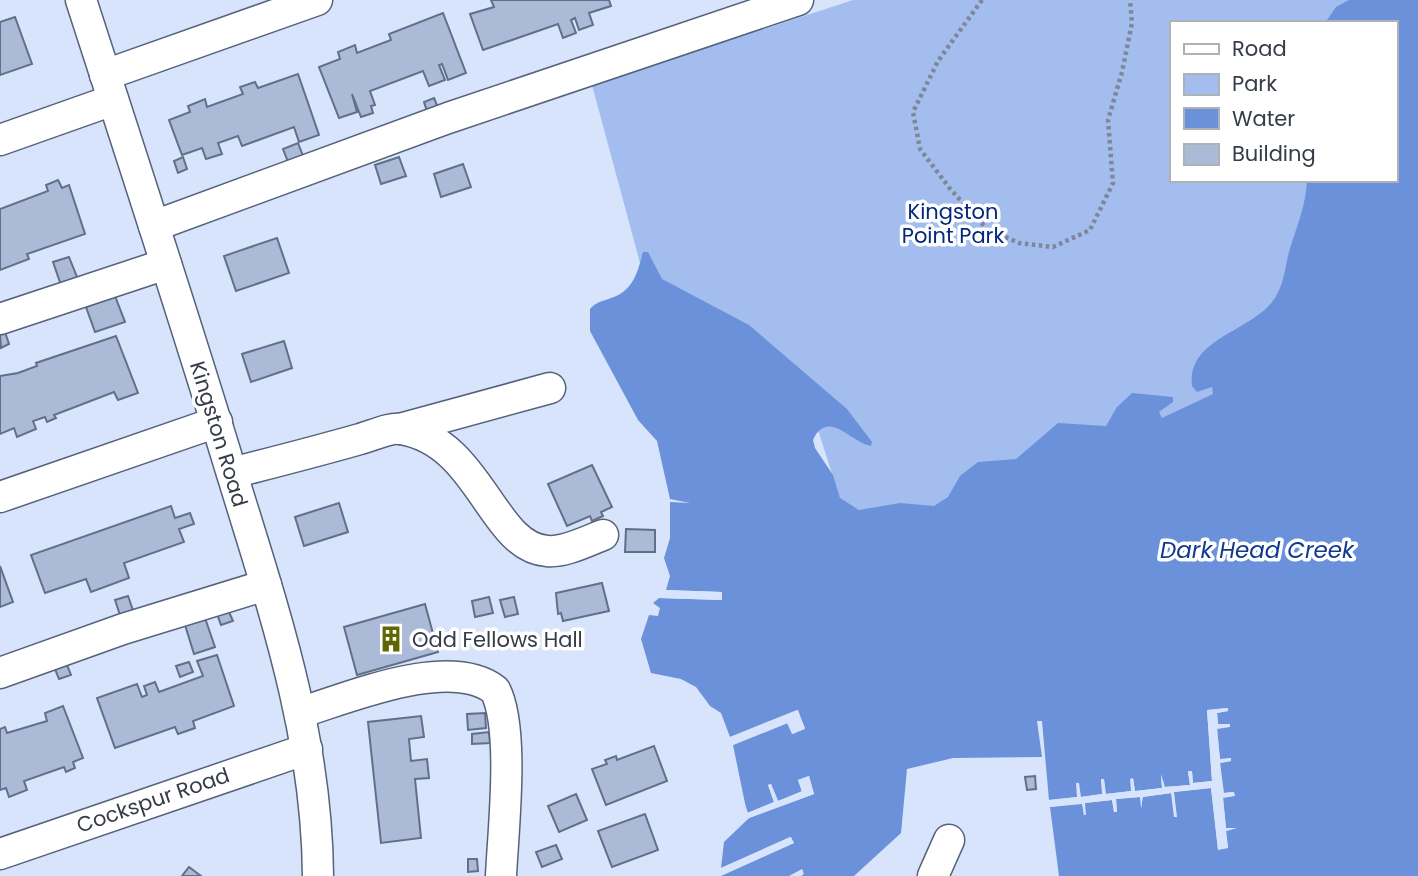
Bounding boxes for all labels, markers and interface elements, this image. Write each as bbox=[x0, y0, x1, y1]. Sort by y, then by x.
legend bbox=[1170, 21, 1397, 182]
text: Road bbox=[1232, 34, 1287, 63]
text: Park bbox=[1232, 69, 1277, 98]
text: Water bbox=[1232, 104, 1295, 133]
text: Building bbox=[1232, 139, 1316, 168]
park label: Kingston Point Park bbox=[902, 197, 1004, 250]
street label: Kingston Road bbox=[183, 358, 255, 510]
water label: Dark Head Creek bbox=[1160, 534, 1355, 566]
building icon: Odd Fellows Hall bbox=[376, 624, 406, 654]
place label: Odd Fellows Hall bbox=[412, 625, 583, 654]
street label: Cockspur Road bbox=[73, 760, 233, 840]

